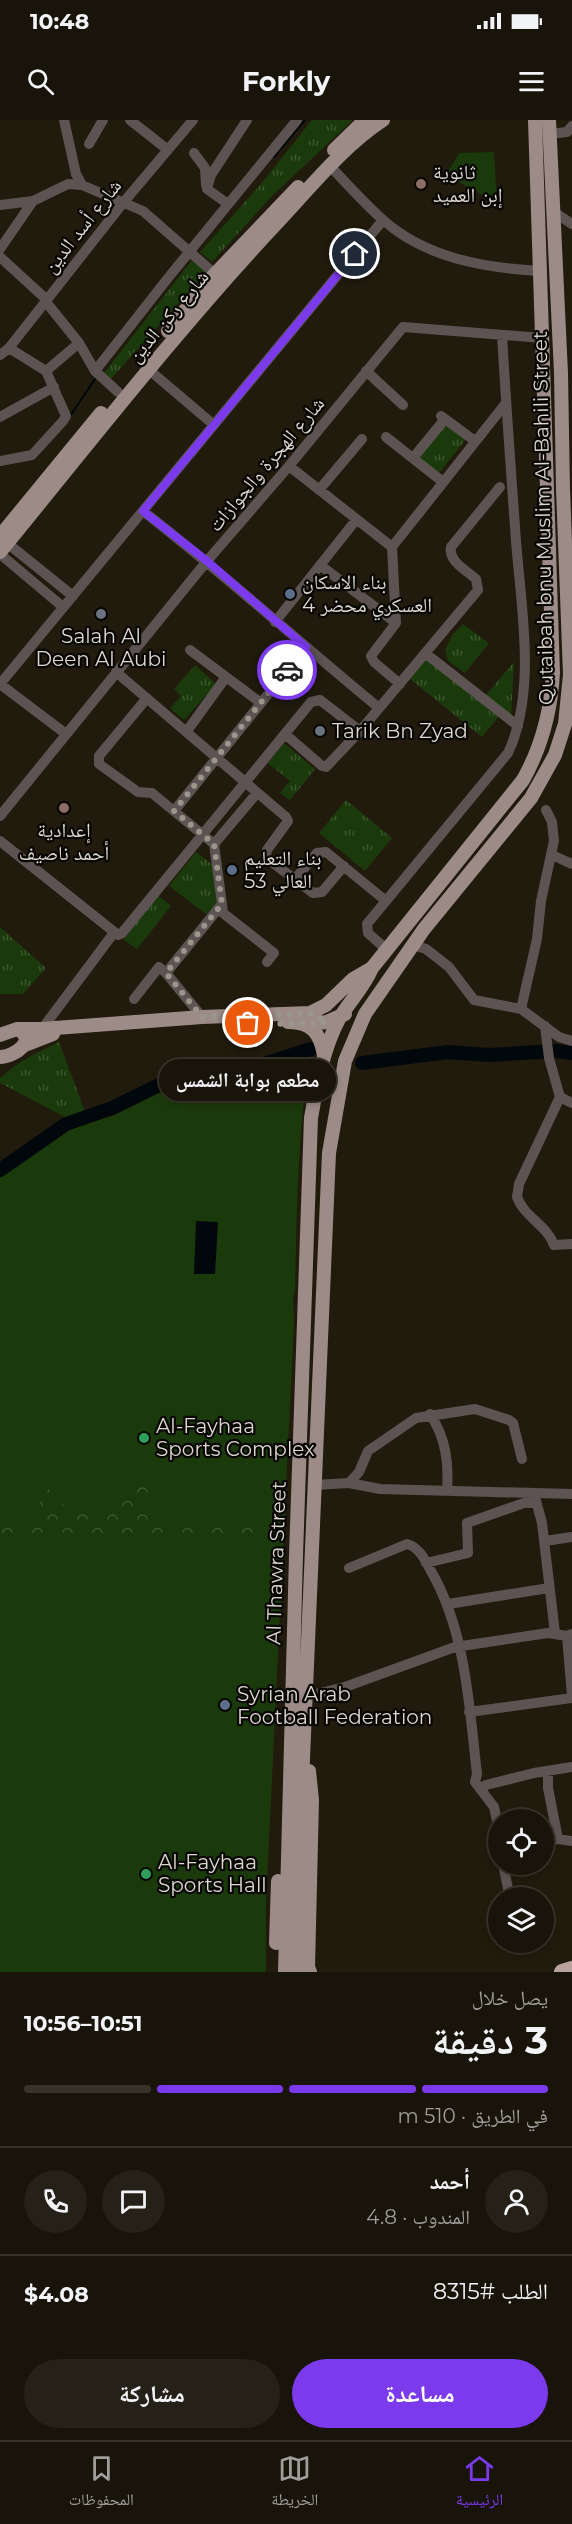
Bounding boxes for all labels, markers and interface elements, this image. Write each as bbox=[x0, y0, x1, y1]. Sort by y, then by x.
text: 10:48 bbox=[30, 8, 89, 35]
icon: search bbox=[24, 65, 57, 98]
text: Forkly bbox=[242, 65, 330, 98]
icon: menu bbox=[515, 65, 548, 98]
place label: ثانوية إبن العميد bbox=[433, 160, 502, 209]
street label: شارع أسد الدين bbox=[38, 174, 127, 279]
marker: ثانوية إبن العميد bbox=[414, 177, 428, 191]
pin bbox=[329, 228, 380, 279]
icon: home bbox=[338, 237, 371, 270]
street label: شارع ركن الدين bbox=[122, 265, 214, 368]
street label: Qutaibah bnu Muslim Al-Bahili Street bbox=[528, 331, 558, 705]
street label: شارع الهجرة والجوازات bbox=[203, 392, 330, 537]
place label: بناء الاسكان العسكري محضر 4 bbox=[302, 570, 432, 621]
marker: بناء الاسكان العسكري محضر 4 bbox=[283, 587, 297, 601]
marker: Salah Al Deen Al Aubi bbox=[94, 607, 108, 621]
place label: Salah Al Deen Al Aubi bbox=[36, 624, 166, 671]
courier bbox=[257, 640, 317, 700]
icon: car bbox=[271, 654, 304, 687]
place label: Tarik Bn Zyad bbox=[332, 719, 468, 743]
marker: Tarik Bn Zyad bbox=[313, 724, 327, 738]
marker: إعدادية أحمد ناصيف bbox=[57, 801, 71, 815]
place label: إعدادية أحمد ناصيف bbox=[19, 818, 109, 865]
place label: بناء التعليم العالي 53 bbox=[244, 846, 322, 897]
marker: بناء التعليم العالي 53 bbox=[225, 863, 239, 877]
pin bbox=[222, 997, 273, 1048]
icon: bag bbox=[231, 1006, 264, 1039]
callout: مطعم بوابة الشمس bbox=[160, 1059, 336, 1101]
text: مطعم بوابة الشمس bbox=[176, 1068, 319, 1092]
place label: Al-Fayhaa Sports Complex bbox=[156, 1414, 315, 1461]
marker: Al-Fayhaa Sports Complex bbox=[137, 1431, 151, 1445]
street label: Al Thawra Street bbox=[261, 1481, 291, 1645]
place label: Syrian Arab Football Federation bbox=[237, 1682, 432, 1729]
marker: Syrian Arab Football Federation bbox=[218, 1698, 232, 1712]
map controls bbox=[488, 1809, 554, 1953]
button: locate bbox=[488, 1809, 554, 1875]
place label: Al-Fayhaa Sports Hall bbox=[158, 1850, 267, 1897]
marker: Al-Fayhaa Sports Hall bbox=[139, 1867, 153, 1881]
button: layers bbox=[488, 1887, 554, 1953]
text: يصل خلال bbox=[472, 1986, 548, 2010]
text: 10:51–10:56 bbox=[24, 2010, 143, 2037]
text: 3 دقيقة bbox=[432, 2016, 548, 2064]
text: في الطريق · 510 m bbox=[397, 2104, 548, 2128]
text: أحمد bbox=[430, 2168, 470, 2195]
button: phone bbox=[24, 2170, 87, 2233]
button: chat bbox=[102, 2170, 165, 2233]
button: person bbox=[485, 2170, 548, 2233]
text: المندوب · 4.8 bbox=[366, 2205, 470, 2229]
text: الطلب #8315 bbox=[433, 2278, 548, 2305]
text: $4.08 bbox=[24, 2281, 89, 2308]
button: مشاركة bbox=[24, 2359, 280, 2428]
button: مساعدة bbox=[292, 2359, 548, 2428]
tab: المحفوظات bbox=[69, 2452, 134, 2515]
tab: الخريطة bbox=[271, 2452, 318, 2515]
tab: الرئيسية bbox=[456, 2452, 503, 2515]

